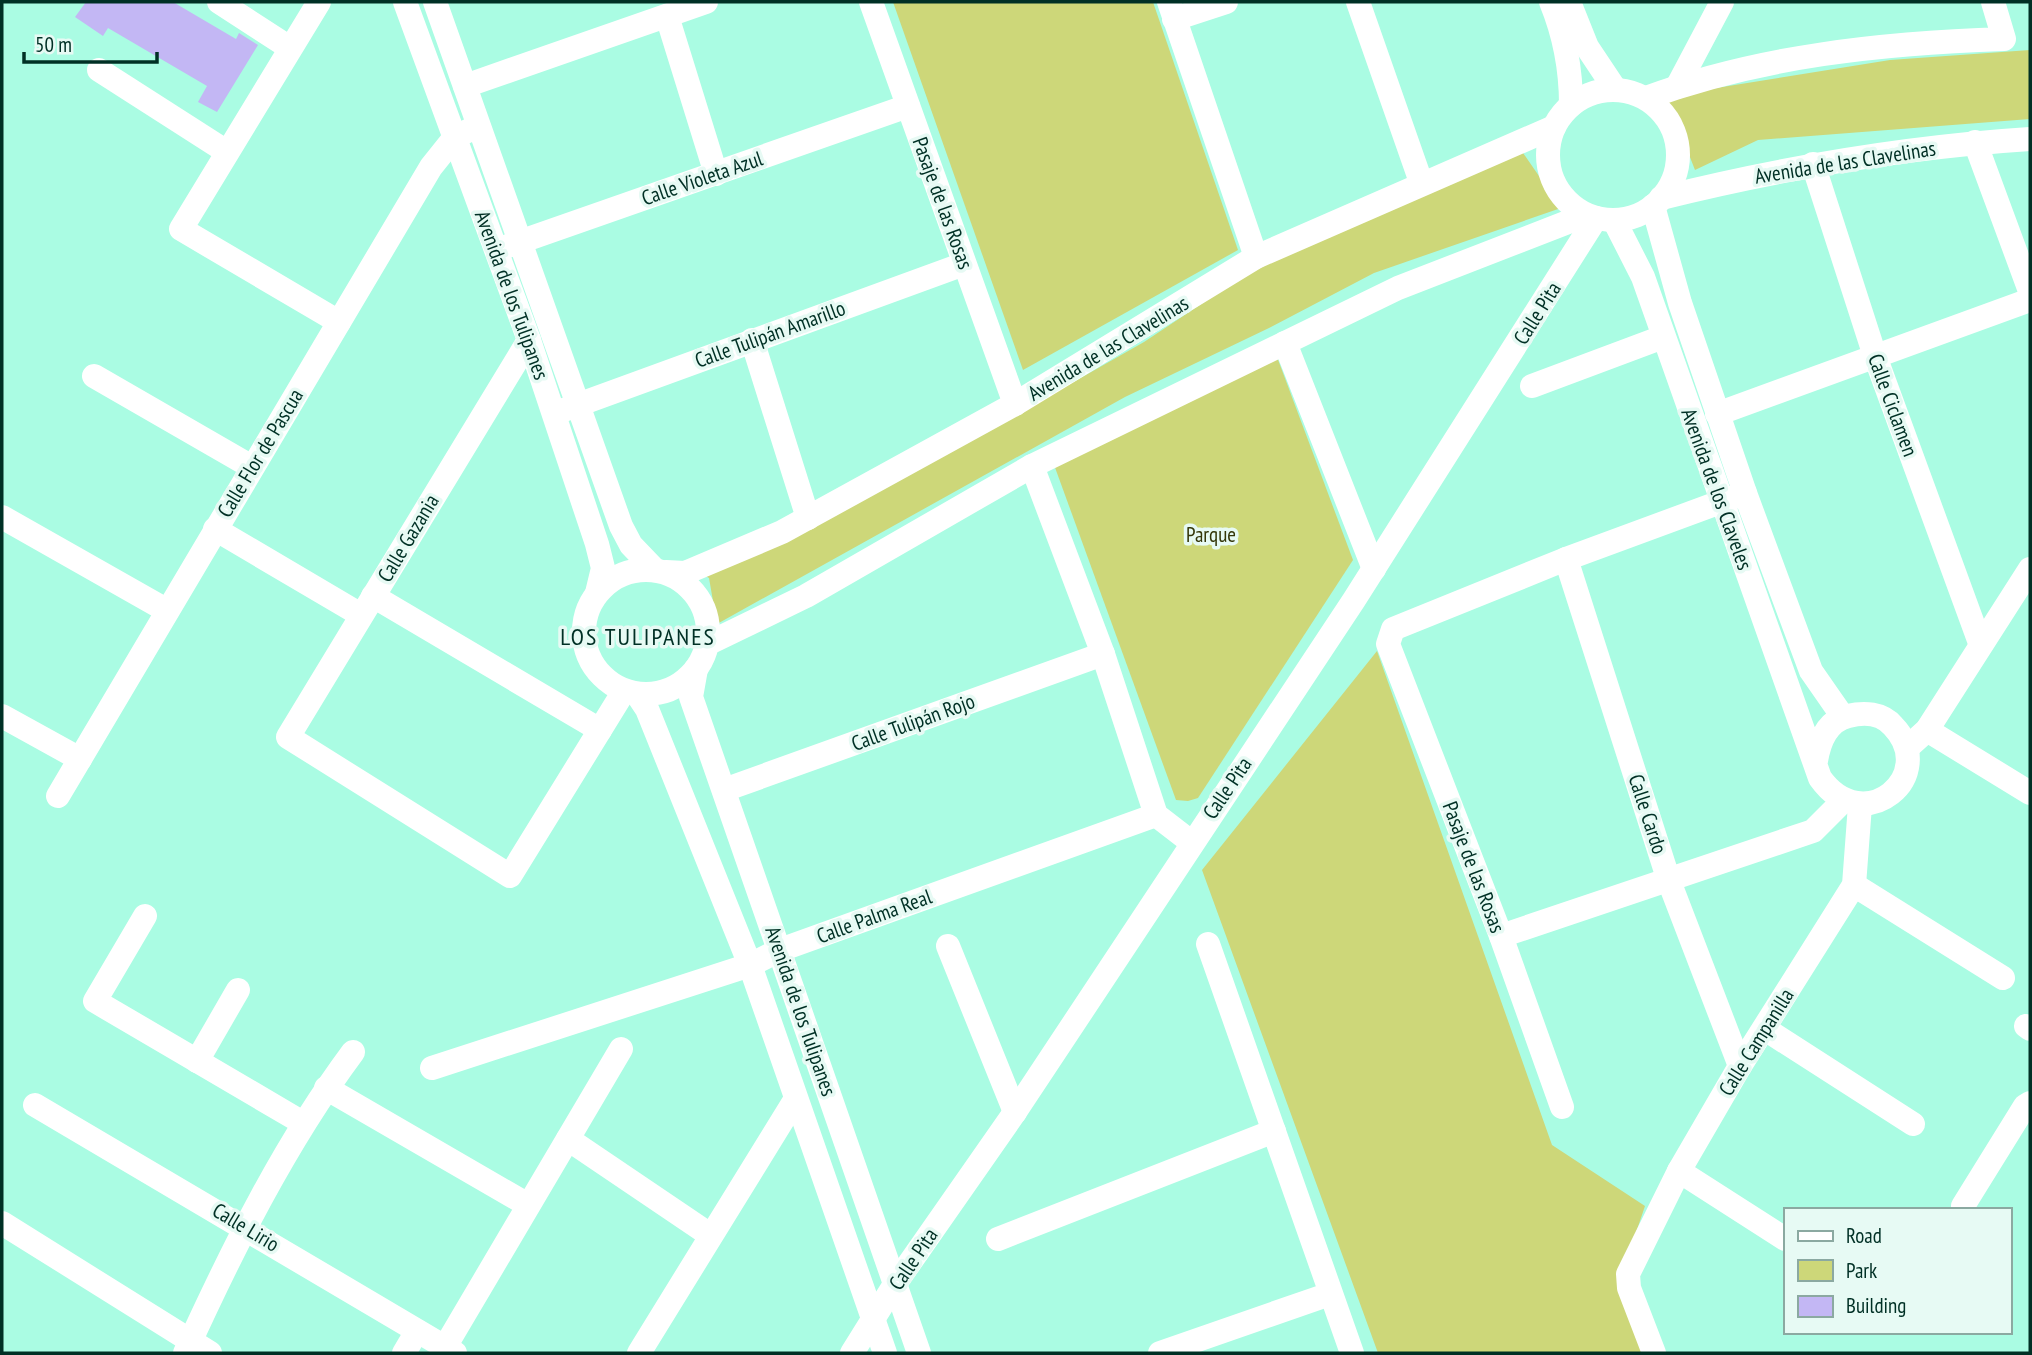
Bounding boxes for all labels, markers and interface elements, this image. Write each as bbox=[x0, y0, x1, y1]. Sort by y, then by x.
scale bar bbox=[24, 21, 158, 65]
text: 50 m bbox=[35, 31, 72, 58]
street label: Pasaje de las Rosas bbox=[907, 133, 979, 273]
street label: Avenida de las Clavelinas bbox=[1753, 134, 1937, 190]
street label: Calle Violeta Azul bbox=[638, 145, 766, 211]
street label: Avenida de los Tulipanes bbox=[469, 207, 555, 383]
street label: Calle Pita bbox=[1507, 277, 1567, 349]
street label: Avenida de las Clavelinas bbox=[1023, 289, 1193, 407]
street label: Calle Tulipán Amarillo bbox=[691, 294, 849, 374]
street label: Calle Ciclamen bbox=[1862, 350, 1924, 460]
street label: Calle Flor de Pascua bbox=[211, 384, 309, 522]
street label: Avenida de los Claveles bbox=[1675, 405, 1759, 573]
street label: Calle Gazania bbox=[371, 489, 445, 587]
park label: Parque bbox=[1186, 521, 1236, 548]
district label: LOS TULIPANES bbox=[560, 621, 716, 652]
street label: Calle Tulipán Rojo bbox=[848, 687, 978, 757]
street label: Calle Pita bbox=[1197, 752, 1257, 824]
street label: Calle Cardo bbox=[1622, 771, 1674, 857]
street label: Pasaje de las Rosas bbox=[1437, 798, 1511, 936]
street label: Calle Palma Real bbox=[813, 883, 935, 949]
street label: Avenida de los Tulipanes bbox=[759, 923, 843, 1099]
street label: Calle Campanilla bbox=[1712, 983, 1800, 1101]
street label: Calle Lirio bbox=[208, 1197, 284, 1257]
legend bbox=[1784, 1208, 2011, 1334]
text: Road bbox=[1846, 1222, 1882, 1249]
street label: Calle Pita bbox=[883, 1223, 943, 1295]
text: Park bbox=[1846, 1257, 1877, 1284]
text: Building bbox=[1846, 1292, 1906, 1319]

